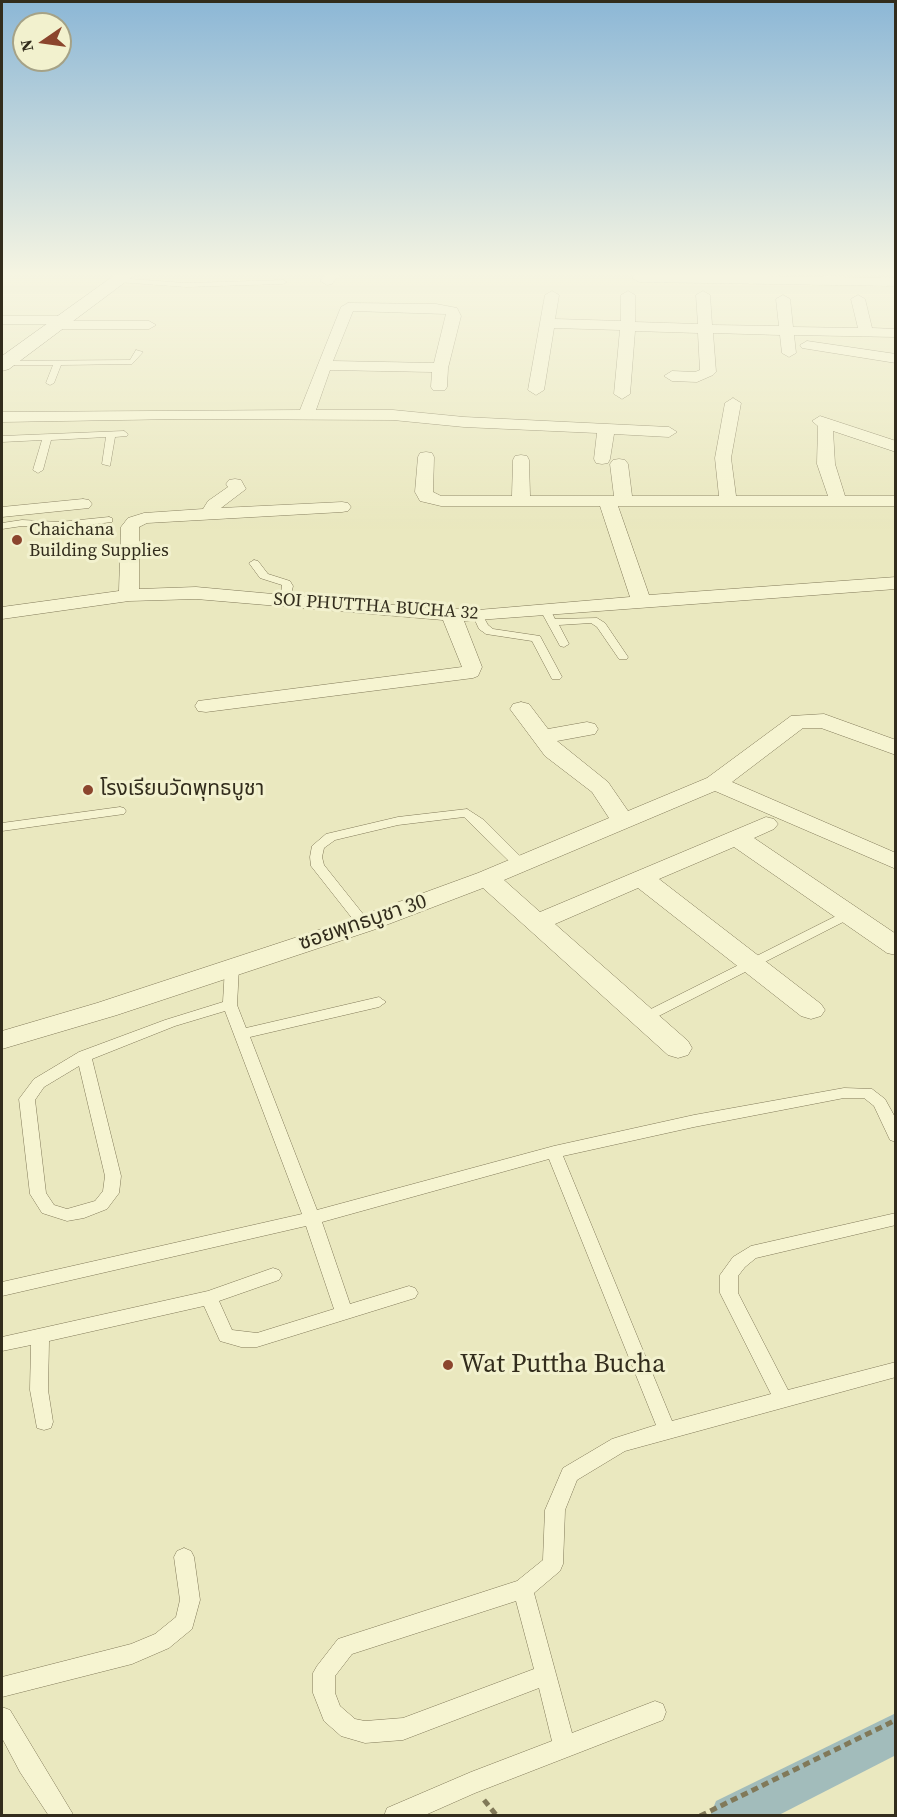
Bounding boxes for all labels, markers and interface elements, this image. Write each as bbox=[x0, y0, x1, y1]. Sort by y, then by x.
north arrow bbox=[12, 12, 72, 72]
text: N bbox=[14, 37, 38, 54]
place label: Chaichana Building Supplies bbox=[29, 519, 169, 562]
marker: Chaichana Building Supplies bbox=[10, 533, 24, 547]
street label: SOI PHUTTHA BUCHA 32 bbox=[273, 589, 479, 625]
place label: โรงเรียนวัดพุทธบูชา bbox=[100, 777, 264, 803]
marker: โรงเรียนวัดพุทธบูชา bbox=[81, 783, 95, 797]
street label: ซอยพุทธบูชา 30 bbox=[296, 889, 430, 957]
place label: Wat Puttha Bucha bbox=[460, 1349, 665, 1381]
marker: Wat Puttha Bucha bbox=[441, 1358, 455, 1372]

